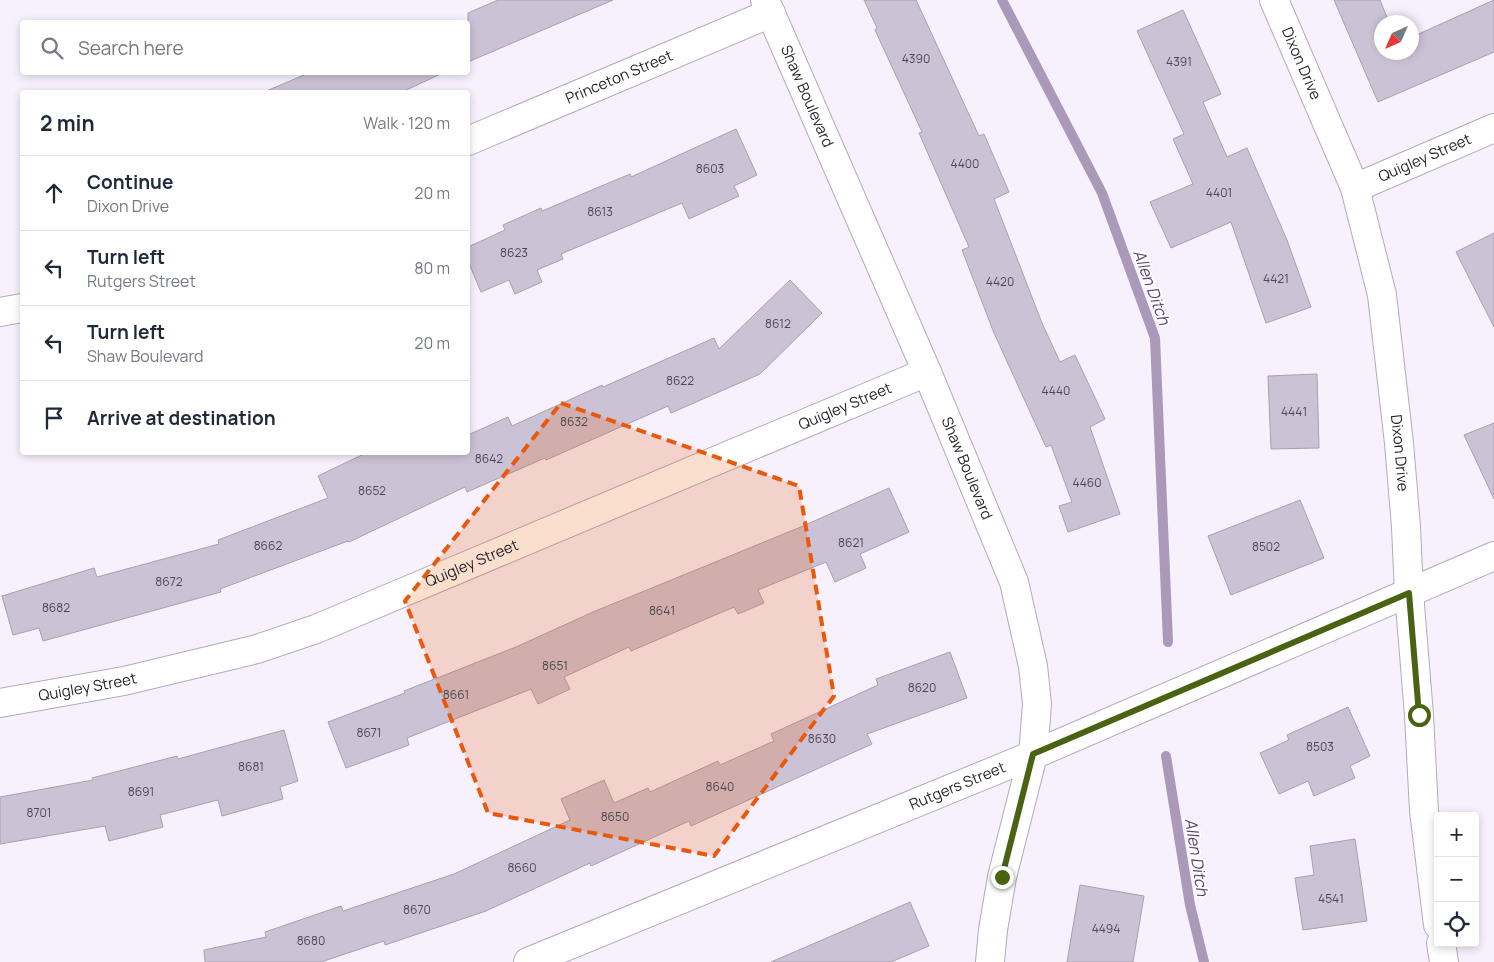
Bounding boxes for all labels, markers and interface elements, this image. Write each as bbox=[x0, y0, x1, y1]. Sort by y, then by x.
north arrow bbox=[1374, 15, 1419, 60]
search box bbox=[20, 20, 470, 75]
street label: Dixon Drive bbox=[1277, 24, 1327, 103]
icon: search bbox=[38, 34, 66, 62]
text: Search here bbox=[78, 35, 184, 61]
street label: Shaw Boulevard bbox=[776, 42, 839, 150]
street label: Princeton Street bbox=[562, 45, 676, 109]
house number: 4390 bbox=[902, 50, 930, 67]
house number: 4391 bbox=[1166, 53, 1192, 70]
text: 2 min bbox=[40, 109, 95, 137]
text: Walk · 120 m bbox=[363, 112, 450, 134]
street label: Quigley Street bbox=[1375, 128, 1474, 187]
house number: 4400 bbox=[951, 155, 979, 172]
house number: 8603 bbox=[696, 160, 724, 177]
text: Continue bbox=[87, 169, 173, 195]
icon: ahead bbox=[40, 179, 68, 207]
text: 20 m bbox=[414, 182, 450, 204]
house number: 4401 bbox=[1206, 184, 1232, 201]
text: Dixon Drive bbox=[87, 195, 169, 217]
house number: 8613 bbox=[587, 203, 613, 220]
text: Turn left bbox=[87, 244, 165, 270]
house number: 8623 bbox=[500, 244, 528, 261]
water label: Allen Ditch bbox=[1128, 246, 1176, 328]
icon: left bbox=[40, 254, 68, 282]
text: 80 m bbox=[414, 257, 450, 279]
text: Rutgers Street bbox=[87, 270, 196, 292]
house number: 4421 bbox=[1263, 270, 1289, 287]
house number: 4420 bbox=[986, 273, 1014, 290]
house number: 8612 bbox=[765, 315, 791, 332]
text: Turn left bbox=[87, 319, 165, 345]
icon: left bbox=[40, 329, 68, 357]
text: 20 m bbox=[414, 332, 450, 354]
text: Shaw Boulevard bbox=[87, 345, 204, 367]
house number: 8622 bbox=[666, 372, 694, 389]
street label: Quigley Street bbox=[795, 377, 895, 435]
house number: 4440 bbox=[1042, 382, 1070, 399]
house number: 4441 bbox=[1281, 403, 1307, 420]
icon: arrive bbox=[40, 404, 68, 432]
text: Arrive at destination bbox=[87, 405, 276, 431]
house number: 8632 bbox=[560, 413, 588, 430]
street label: Dixon Drive bbox=[1386, 413, 1414, 492]
street label: Shaw Boulevard bbox=[937, 414, 998, 523]
house number: 8642 bbox=[475, 450, 503, 467]
house number: 4460 bbox=[1072, 474, 1102, 491]
house number: 8652 bbox=[358, 482, 386, 499]
street label: Quigley Street bbox=[422, 534, 521, 592]
house number: 8621 bbox=[838, 534, 864, 551]
house number: 8662 bbox=[254, 537, 283, 554]
house number: 8502 bbox=[1252, 538, 1280, 555]
house number: 8672 bbox=[155, 573, 183, 590]
house number: 8682 bbox=[42, 599, 70, 616]
house number: 8641 bbox=[649, 602, 675, 619]
house number: 8651 bbox=[542, 657, 568, 674]
street label: Quigley Street bbox=[37, 667, 139, 706]
house number: 8620 bbox=[908, 679, 936, 696]
house number: 8661 bbox=[443, 686, 469, 703]
route start bbox=[1408, 704, 1431, 727]
house number: 8671 bbox=[356, 724, 382, 741]
house number: 8630 bbox=[808, 730, 836, 747]
house number: 8503 bbox=[1306, 738, 1334, 755]
street label: Rutgers Street bbox=[906, 756, 1008, 815]
house number: 8681 bbox=[238, 758, 264, 775]
house number: 8640 bbox=[706, 778, 734, 795]
house number: 8691 bbox=[128, 783, 154, 800]
house number: 8701 bbox=[27, 804, 52, 821]
house number: 8650 bbox=[601, 808, 629, 825]
map controls bbox=[1434, 812, 1479, 947]
button: + bbox=[1434, 812, 1479, 857]
water label: Allen Ditch bbox=[1180, 817, 1214, 898]
button: − bbox=[1434, 857, 1479, 902]
house number: 8660 bbox=[507, 859, 537, 876]
route end bbox=[991, 866, 1014, 889]
house number: 4541 bbox=[1318, 890, 1344, 907]
house number: 8670 bbox=[403, 901, 431, 918]
button: locate bbox=[1434, 902, 1479, 947]
house number: 4494 bbox=[1092, 920, 1120, 937]
house number: 8680 bbox=[297, 932, 325, 949]

